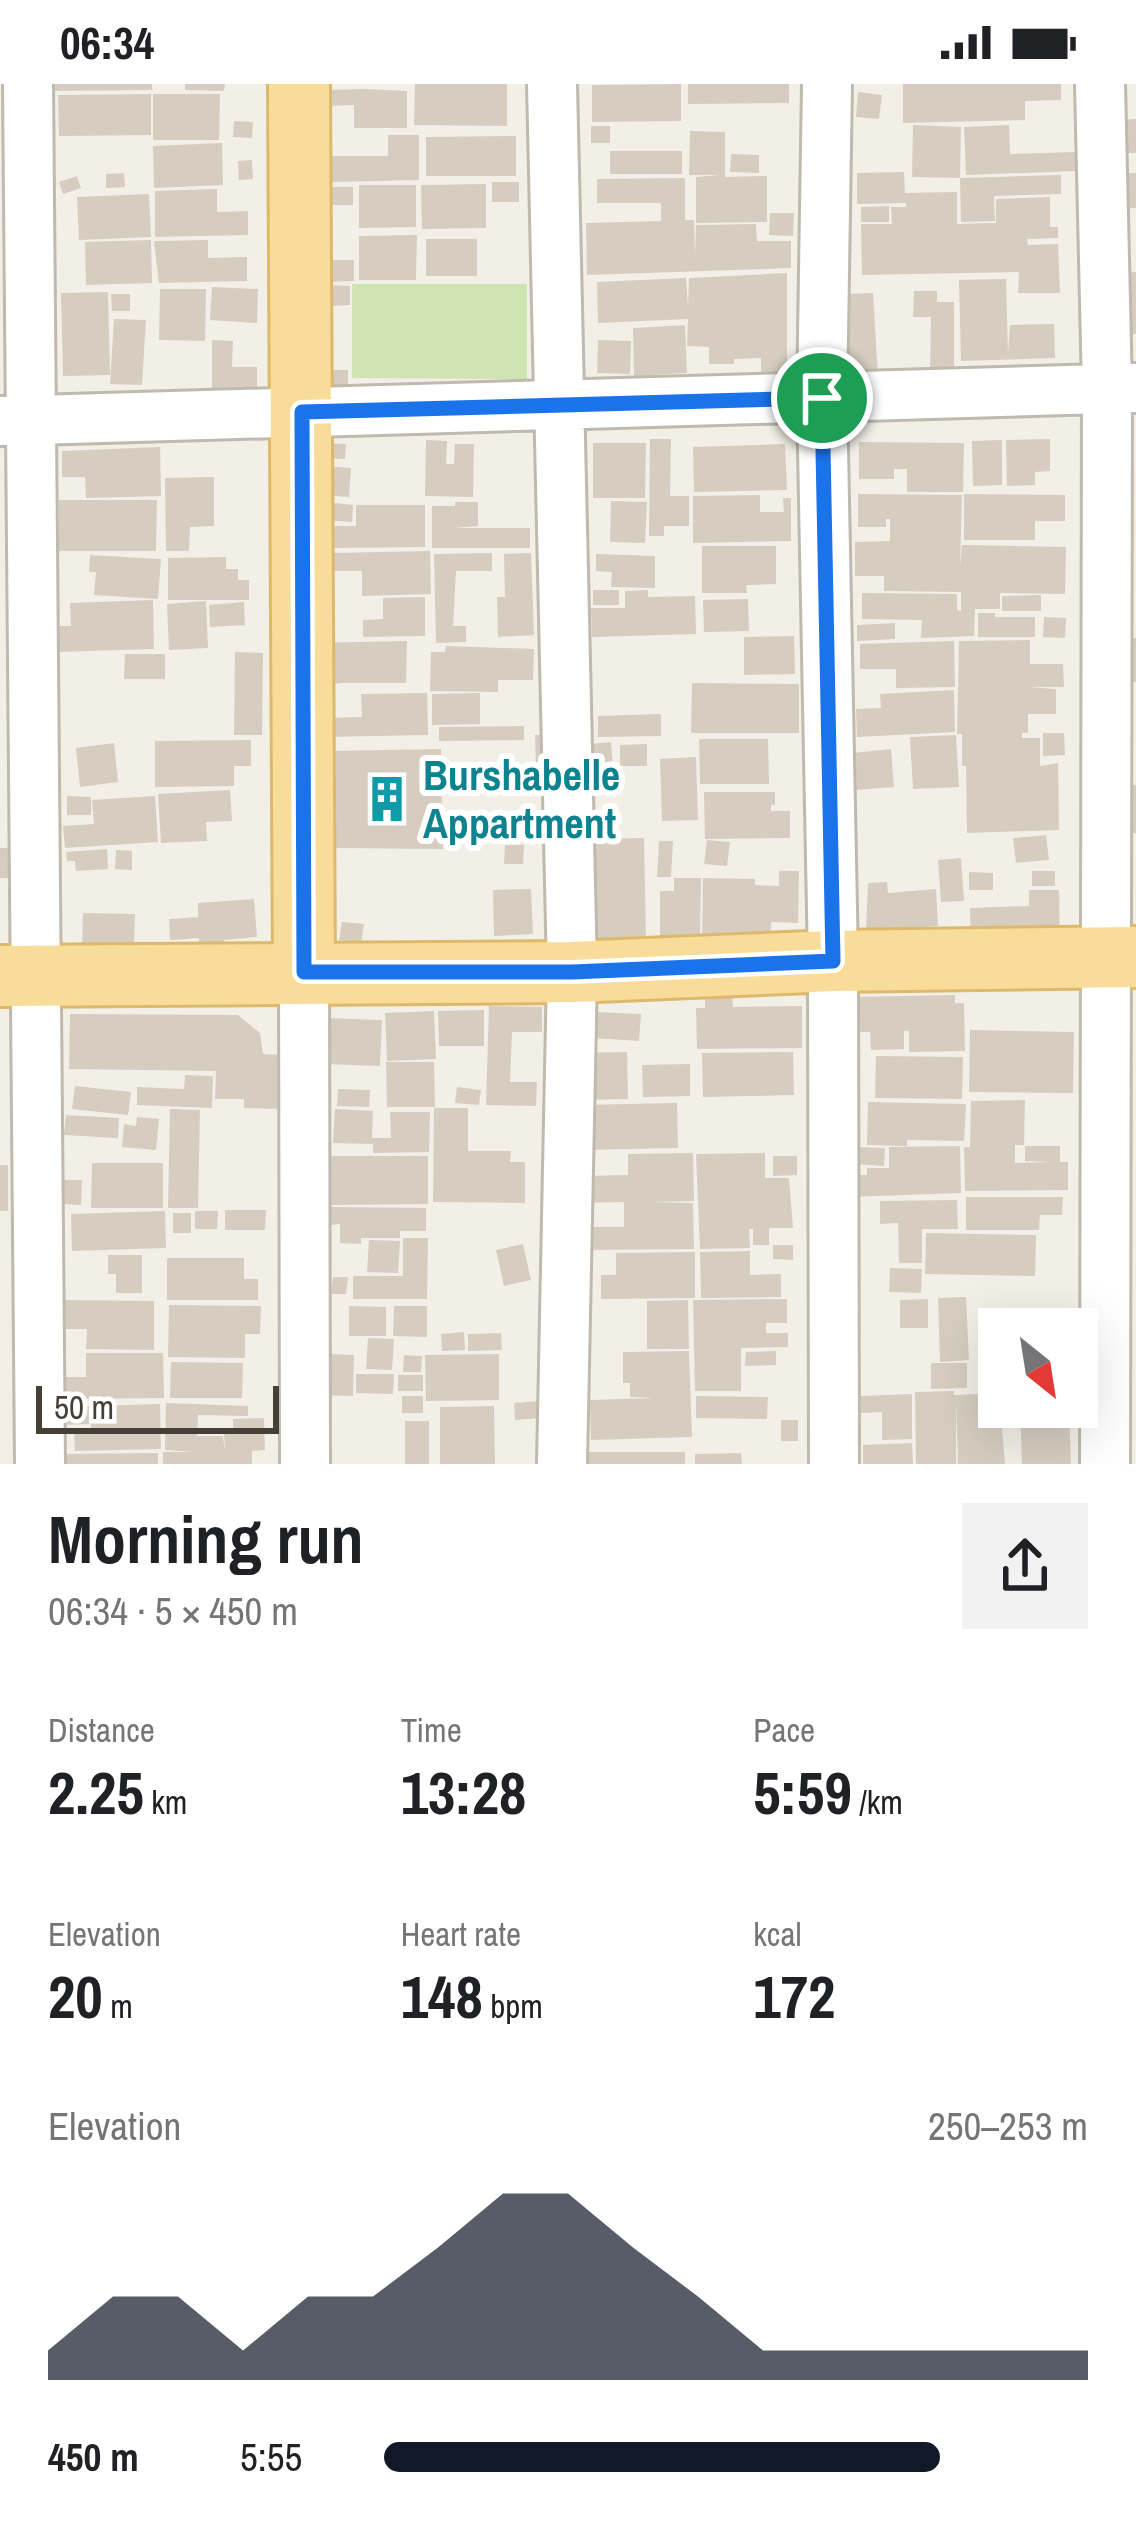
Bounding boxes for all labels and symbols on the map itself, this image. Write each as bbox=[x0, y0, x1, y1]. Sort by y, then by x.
pin bbox=[771, 347, 873, 449]
place label: Burshabelle Appartment bbox=[423, 747, 620, 851]
building icon: Burshabelle Appartment bbox=[362, 774, 412, 824]
north arrow bbox=[978, 1308, 1098, 1428]
scale bar bbox=[36, 1380, 279, 1433]

